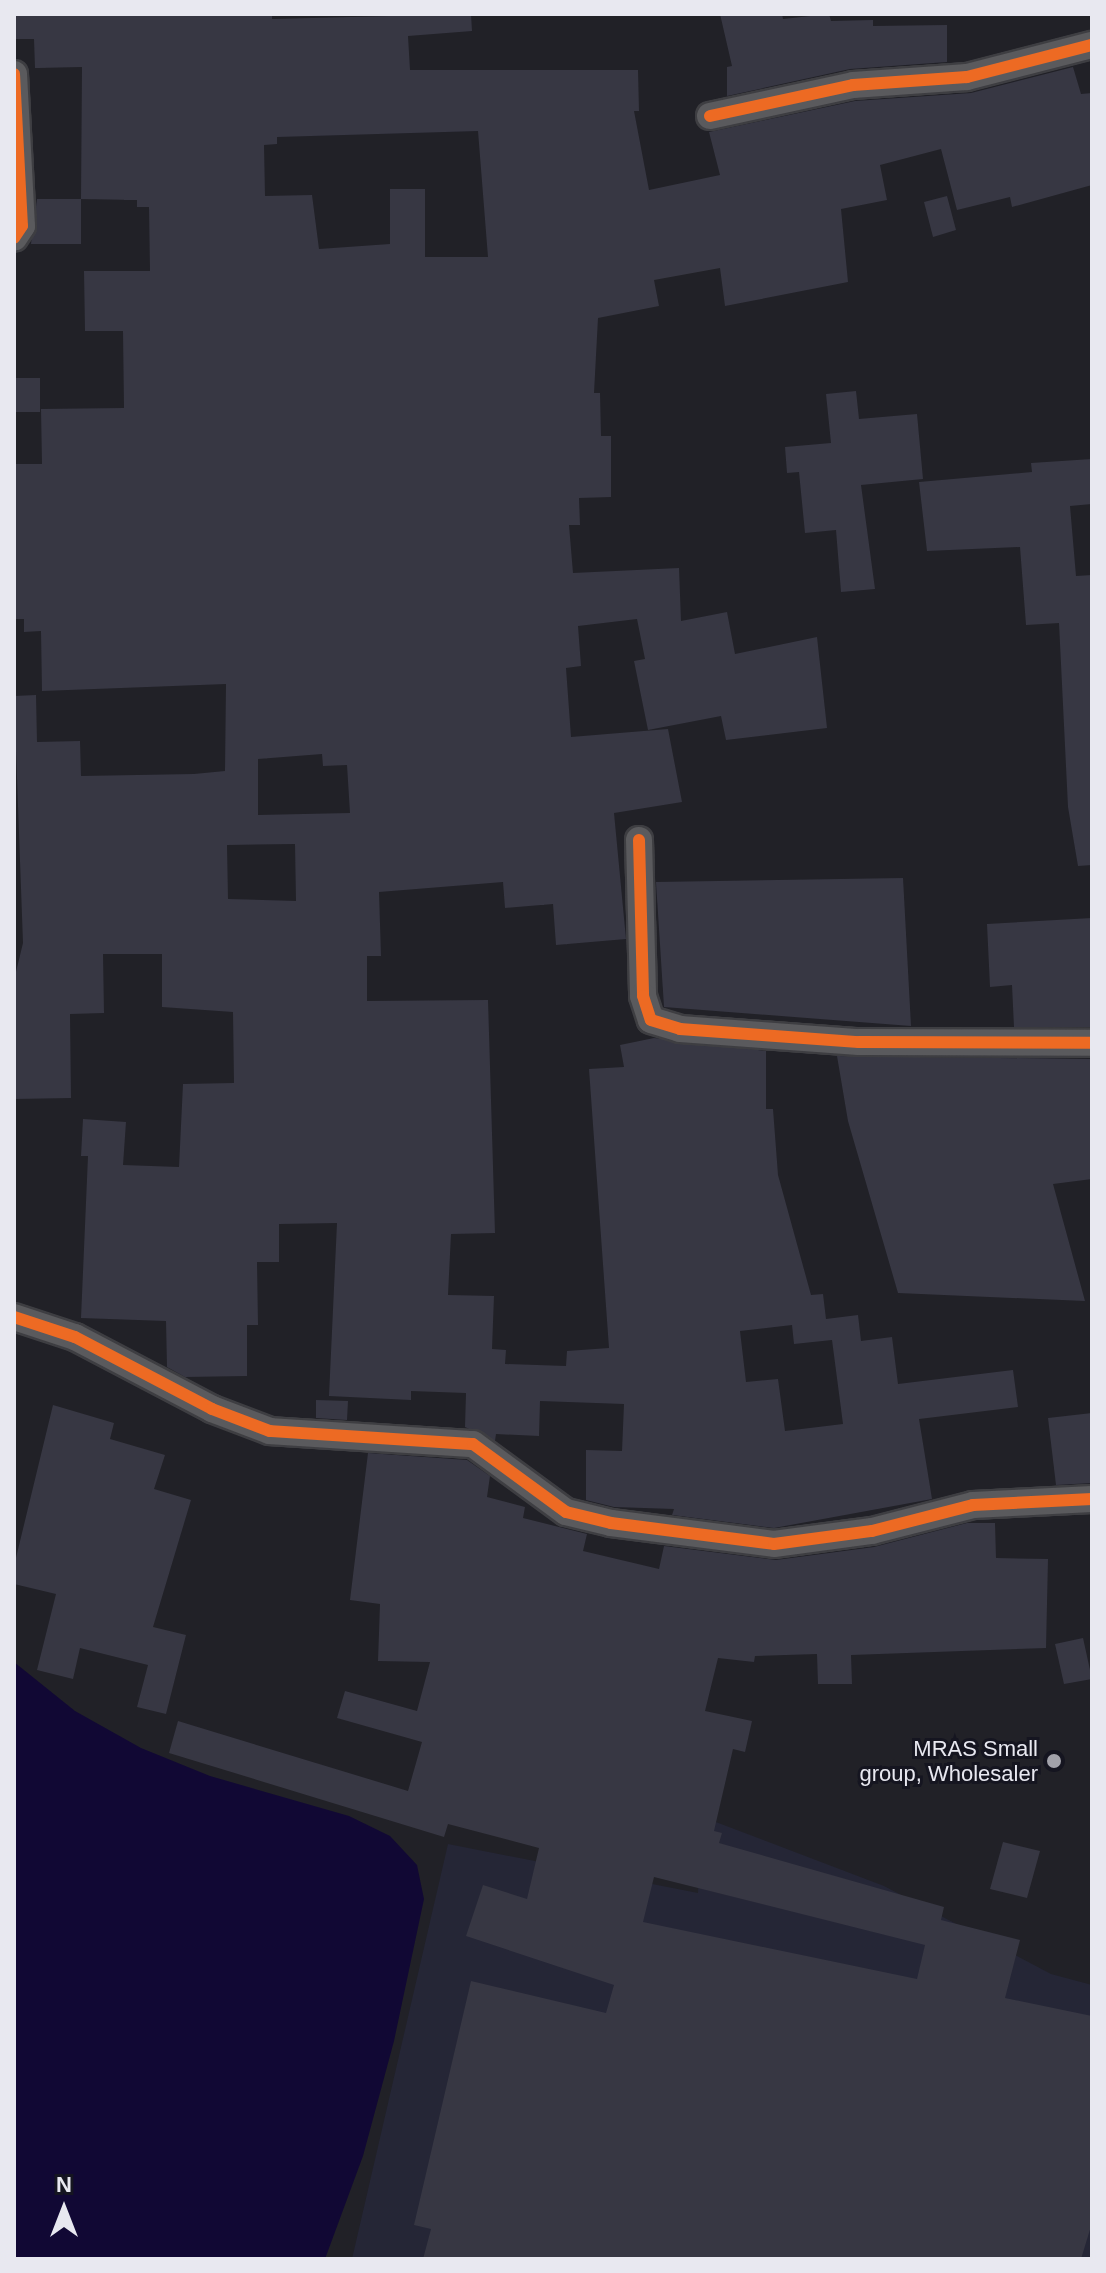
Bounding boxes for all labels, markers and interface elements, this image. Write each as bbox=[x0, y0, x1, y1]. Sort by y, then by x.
place label: MRAS Small group, Wholesaler bbox=[859, 1735, 1038, 1786]
marker: MRAS Small group, Wholesaler bbox=[1045, 1752, 1063, 1770]
north arrow bbox=[24, 2169, 104, 2249]
text: N bbox=[56, 2172, 72, 2197]

